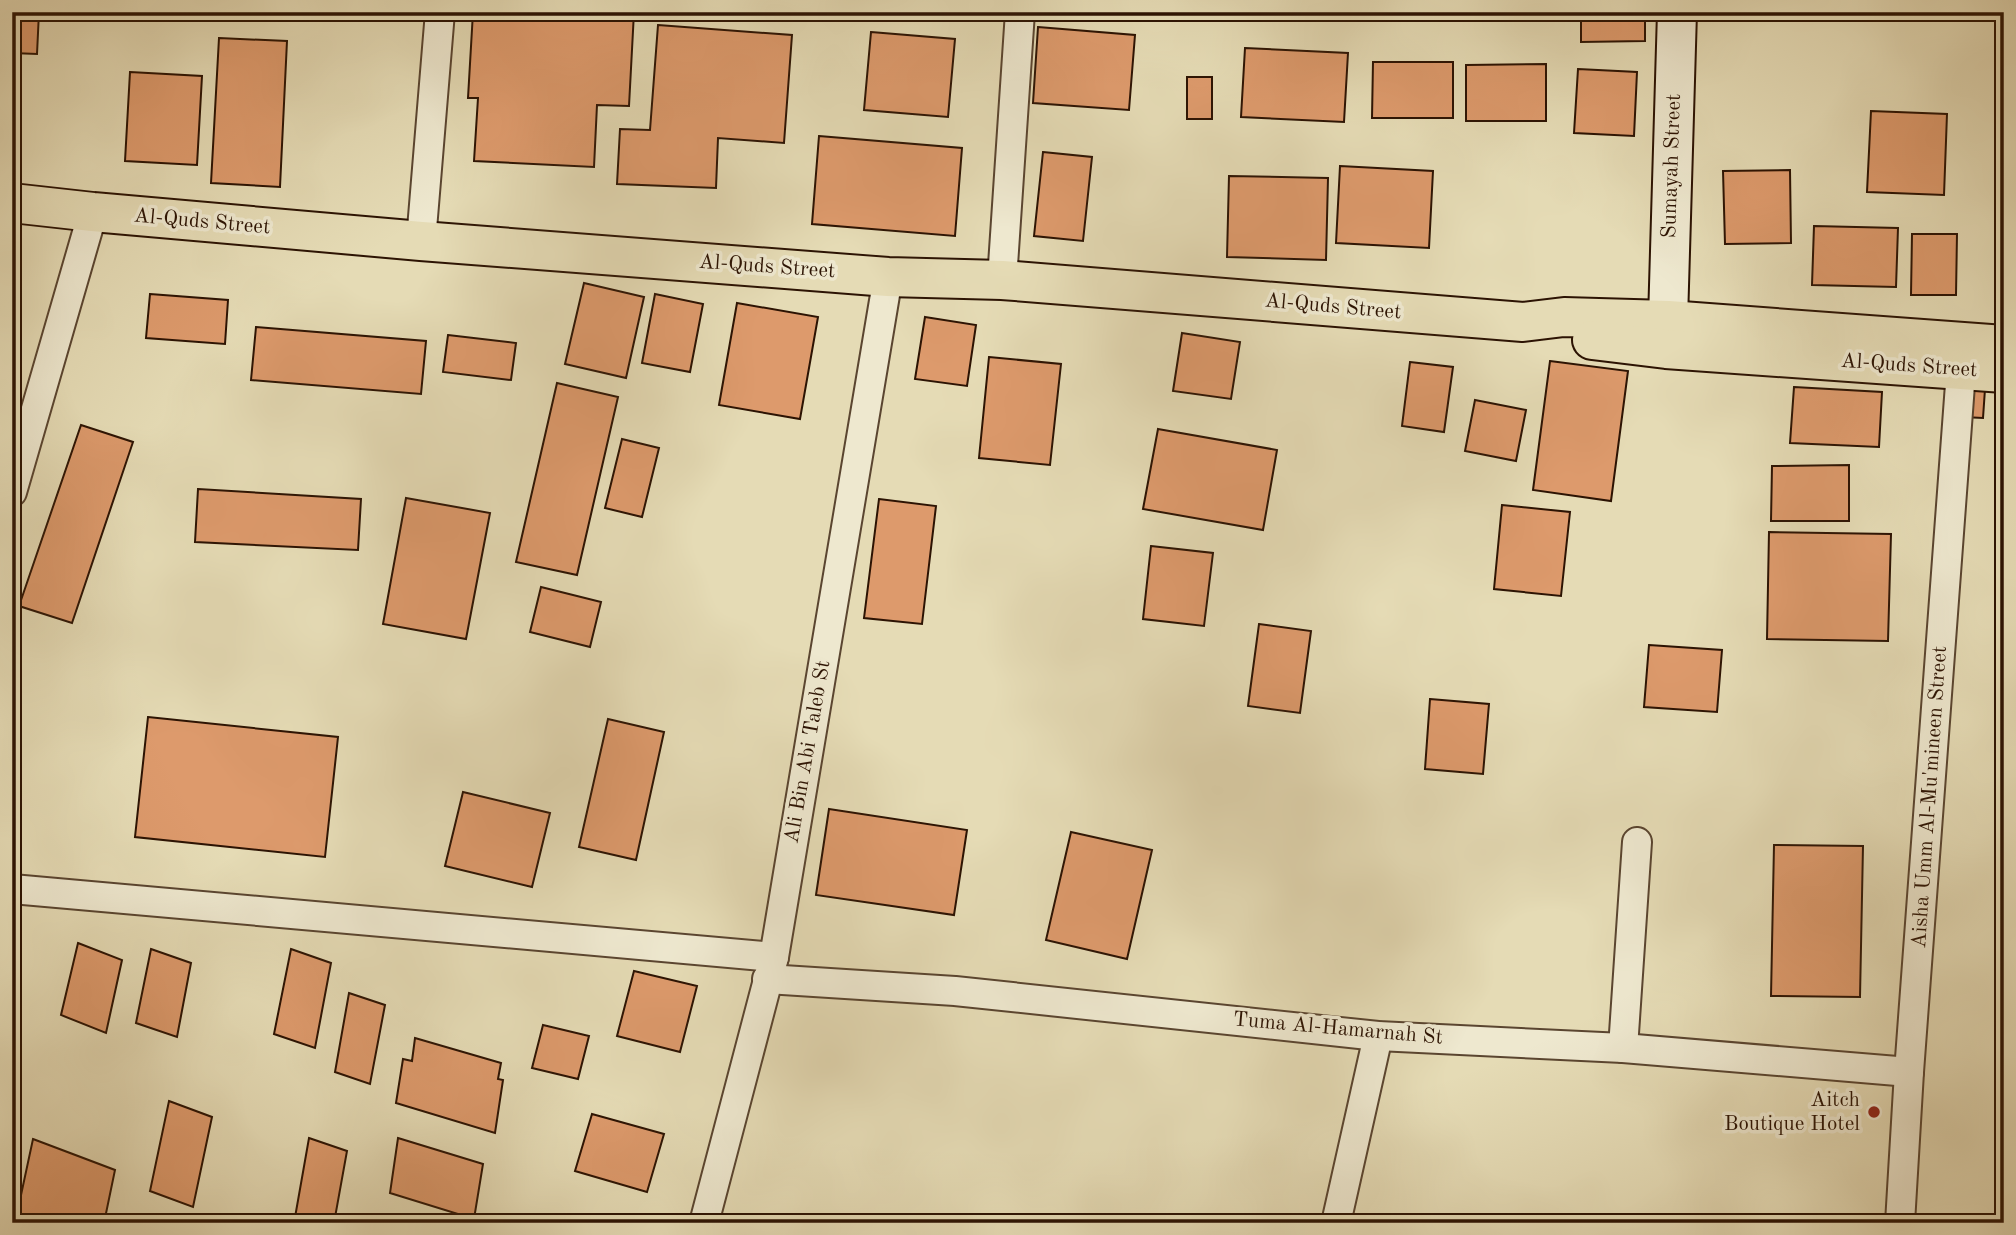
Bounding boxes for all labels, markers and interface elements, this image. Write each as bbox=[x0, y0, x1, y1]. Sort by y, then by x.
street label: Sumayah Street bbox=[1659, 93, 1685, 239]
street label: Al-Quds Street bbox=[133, 206, 271, 238]
street label: Al-Quds Street bbox=[698, 252, 836, 282]
street label: Al-Quds Street bbox=[1264, 291, 1402, 323]
street label: Al-Quds Street bbox=[1840, 351, 1978, 381]
street label: Aisha Umm Al-Mu'mineen Street bbox=[1909, 645, 1951, 949]
street label: Ali Bin Abi Taleb St bbox=[782, 659, 834, 845]
street label: Tuma Al-Hamarnah St bbox=[1232, 1009, 1444, 1049]
place label: Aitch Boutique Hotel bbox=[1724, 1090, 1860, 1135]
marker: Aitch Boutique Hotel bbox=[1866, 1104, 1882, 1120]

